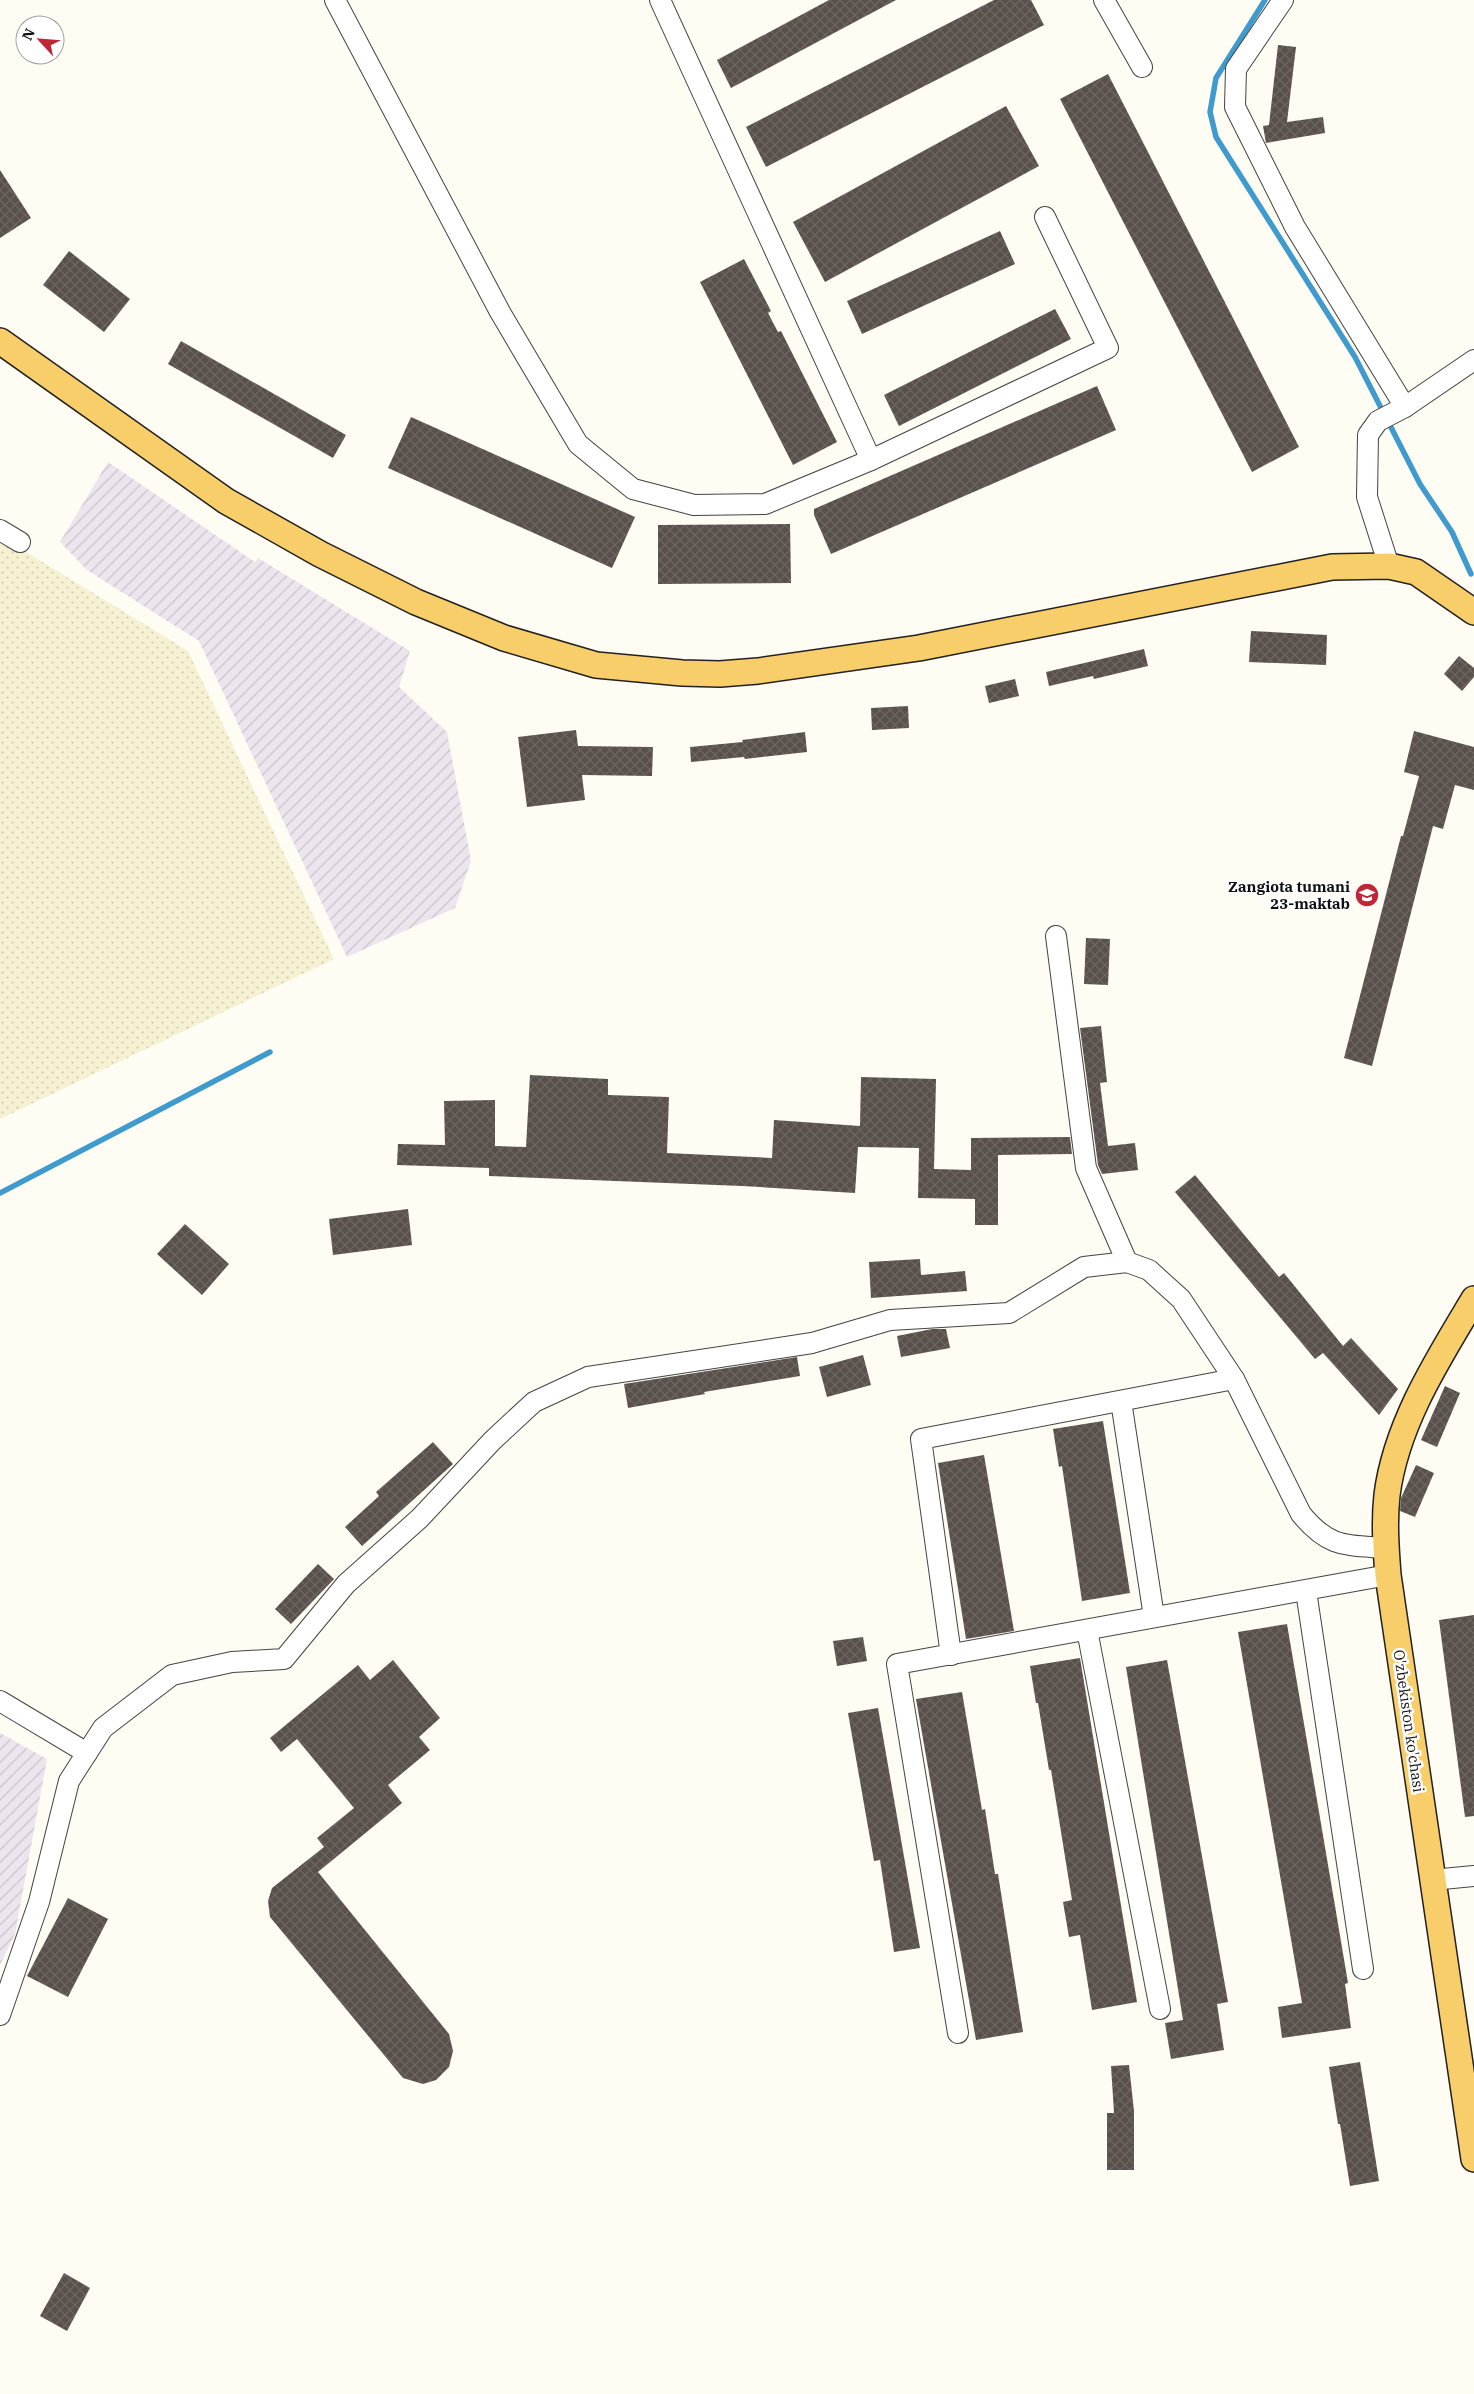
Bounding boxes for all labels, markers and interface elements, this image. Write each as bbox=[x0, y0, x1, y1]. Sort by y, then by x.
north arrow bbox=[15, 15, 65, 65]
text: N bbox=[18, 25, 39, 43]
place label: Zangiota tumani 23-maktab bbox=[1228, 877, 1350, 913]
school or university icon: Zangiota tumani 23-maktab bbox=[1354, 882, 1380, 908]
street label: O'zbekiston ko'chasi bbox=[1390, 1648, 1428, 1794]

